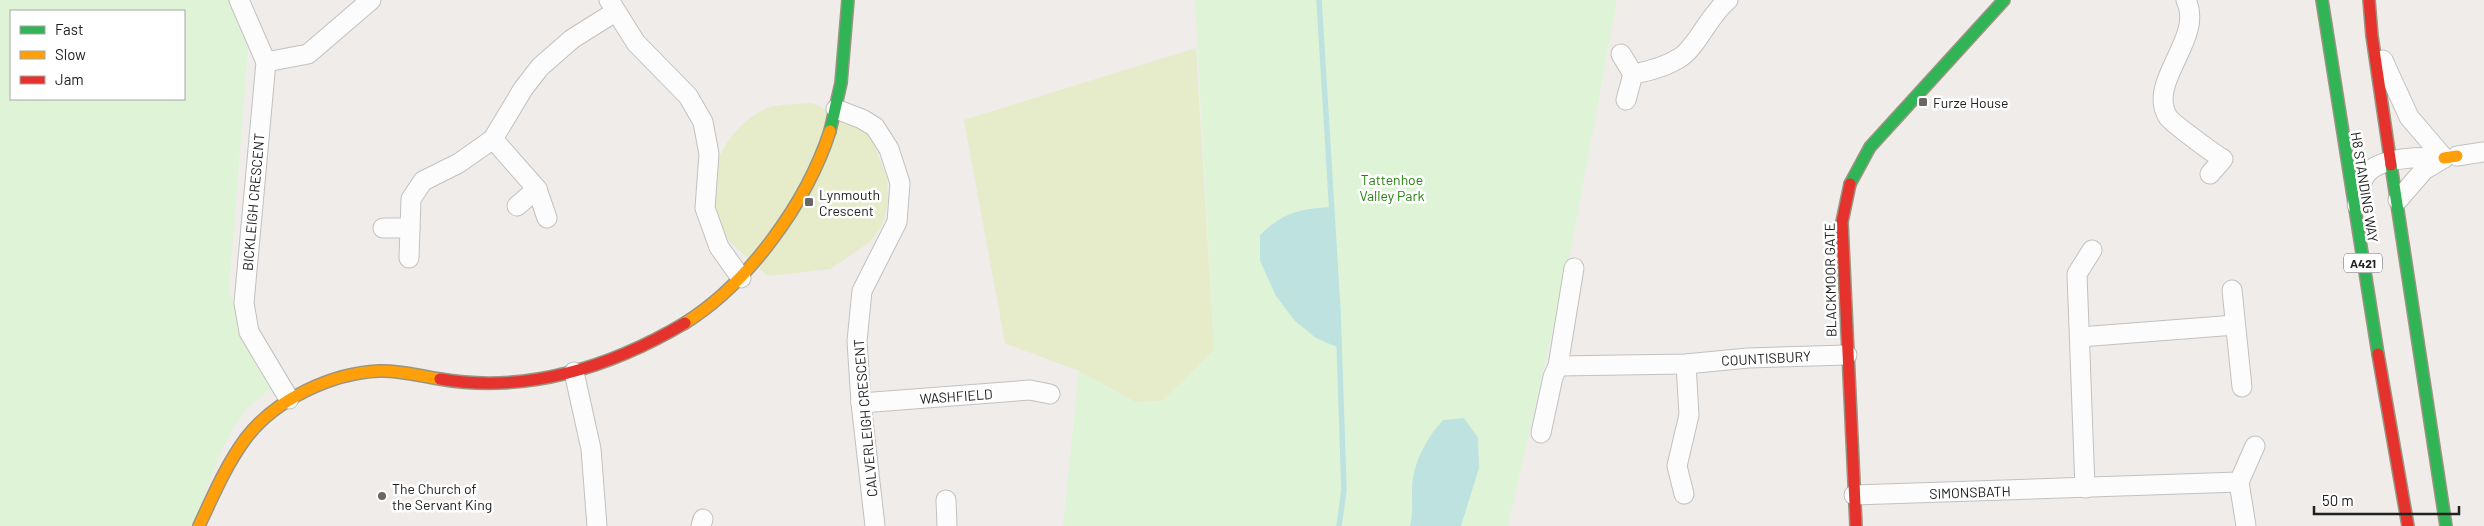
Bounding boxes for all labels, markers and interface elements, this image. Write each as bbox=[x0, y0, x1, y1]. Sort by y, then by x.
legend bbox=[10, 10, 185, 100]
text: Fast bbox=[55, 20, 83, 38]
text: Slow bbox=[55, 45, 86, 63]
text: Jam bbox=[55, 70, 84, 88]
place label: Furze House bbox=[1933, 94, 2008, 111]
marker: Furze House bbox=[1917, 96, 1929, 108]
street label: H8 STANDING WAY bbox=[2348, 131, 2382, 244]
street label: BICKLEIGH CRESCENT bbox=[239, 132, 267, 272]
park label: Tattenhoe Valley Park bbox=[1359, 171, 1425, 204]
place label: Lynmouth Crescent bbox=[819, 186, 880, 219]
marker: Lynmouth Crescent bbox=[803, 196, 815, 208]
street label: BLACKMOOR GATE bbox=[1821, 223, 1839, 337]
road number: A421 bbox=[2344, 254, 2382, 272]
street label: CALVERLEIGH CRESCENT bbox=[850, 338, 880, 498]
street label: COUNTISBURY bbox=[1721, 347, 1811, 369]
street label: WASHFIELD bbox=[919, 385, 993, 407]
place label: The Church of the Servant King bbox=[392, 480, 492, 513]
street label: SIMONSBATH bbox=[1929, 482, 2011, 502]
scale bar bbox=[2314, 484, 2459, 516]
marker: The Church of the Servant King bbox=[376, 490, 388, 502]
text: 50 m bbox=[2322, 491, 2354, 509]

